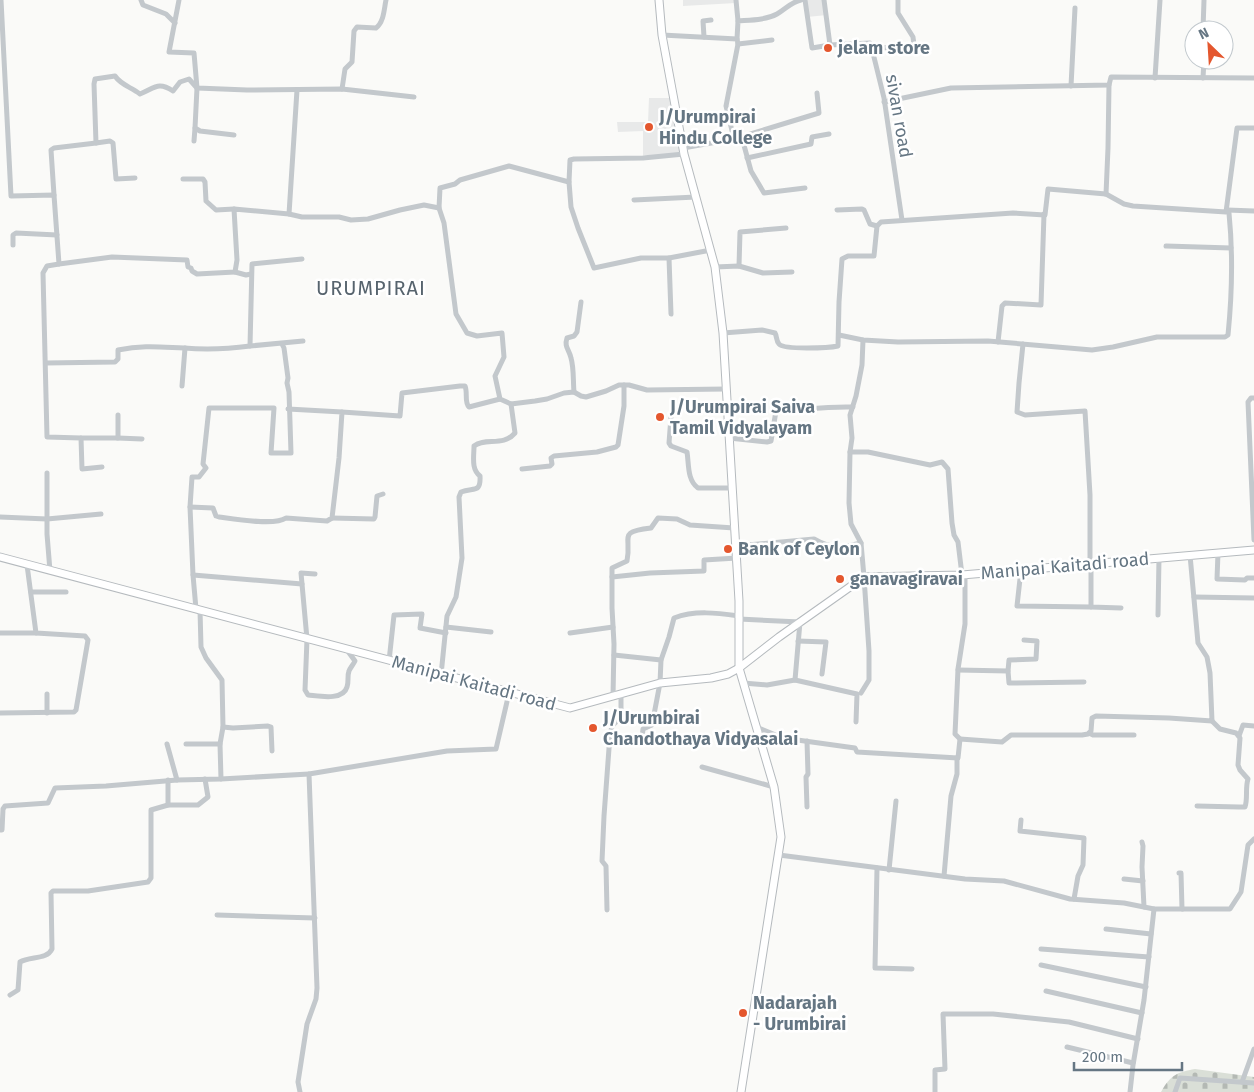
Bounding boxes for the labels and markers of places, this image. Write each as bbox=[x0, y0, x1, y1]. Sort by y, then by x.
place label: jelam store bbox=[837, 37, 930, 59]
marker: jelam store bbox=[822, 42, 834, 54]
place label: J/Urumpirai Hindu College bbox=[658, 106, 772, 149]
marker: J/Urumpirai Hindu College bbox=[643, 121, 655, 133]
place label: J/Urumpirai Saiva Tamil Vidyalayam bbox=[669, 396, 815, 439]
marker: J/Urumpirai Saiva Tamil Vidyalayam bbox=[654, 411, 666, 423]
place label: Bank of Ceylon bbox=[738, 538, 860, 560]
marker: Bank of Ceylon bbox=[722, 543, 734, 555]
place label: ganavagiravai bbox=[850, 568, 963, 590]
marker: ganavagiravai bbox=[834, 573, 846, 585]
place label: J/Urumbirai Chandothaya Vidyasalai bbox=[602, 707, 798, 750]
marker: J/Urumbirai Chandothaya Vidyasalai bbox=[587, 722, 599, 734]
place label: Nadarajah - Urumbirai bbox=[753, 992, 846, 1035]
marker: Nadarajah - Urumbirai bbox=[737, 1007, 749, 1019]

